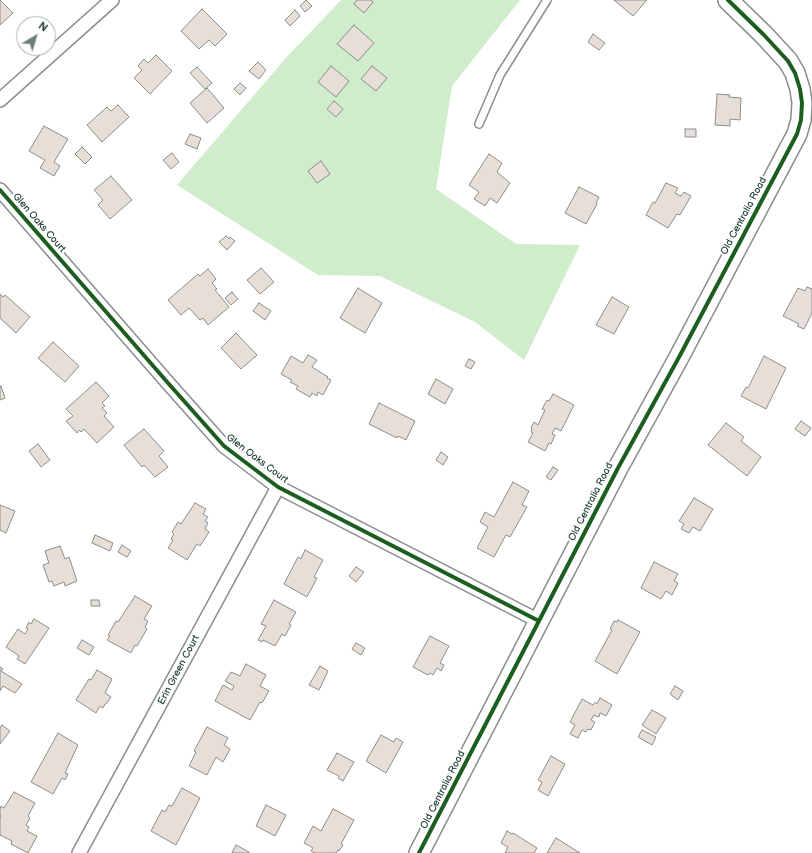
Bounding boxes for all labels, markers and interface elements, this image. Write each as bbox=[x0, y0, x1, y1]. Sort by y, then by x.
north arrow bbox=[16, 16, 56, 56]
text: N bbox=[36, 19, 50, 35]
street label: Old Centralia Road bbox=[718, 175, 770, 257]
street label: Glen Oaks Court bbox=[10, 191, 68, 255]
street label: Glen Oaks Court bbox=[224, 432, 290, 486]
street label: Old Centralia Road bbox=[566, 461, 616, 543]
street label: Erin Green Court bbox=[156, 633, 202, 707]
street label: Old Centralia Road bbox=[418, 749, 468, 831]

